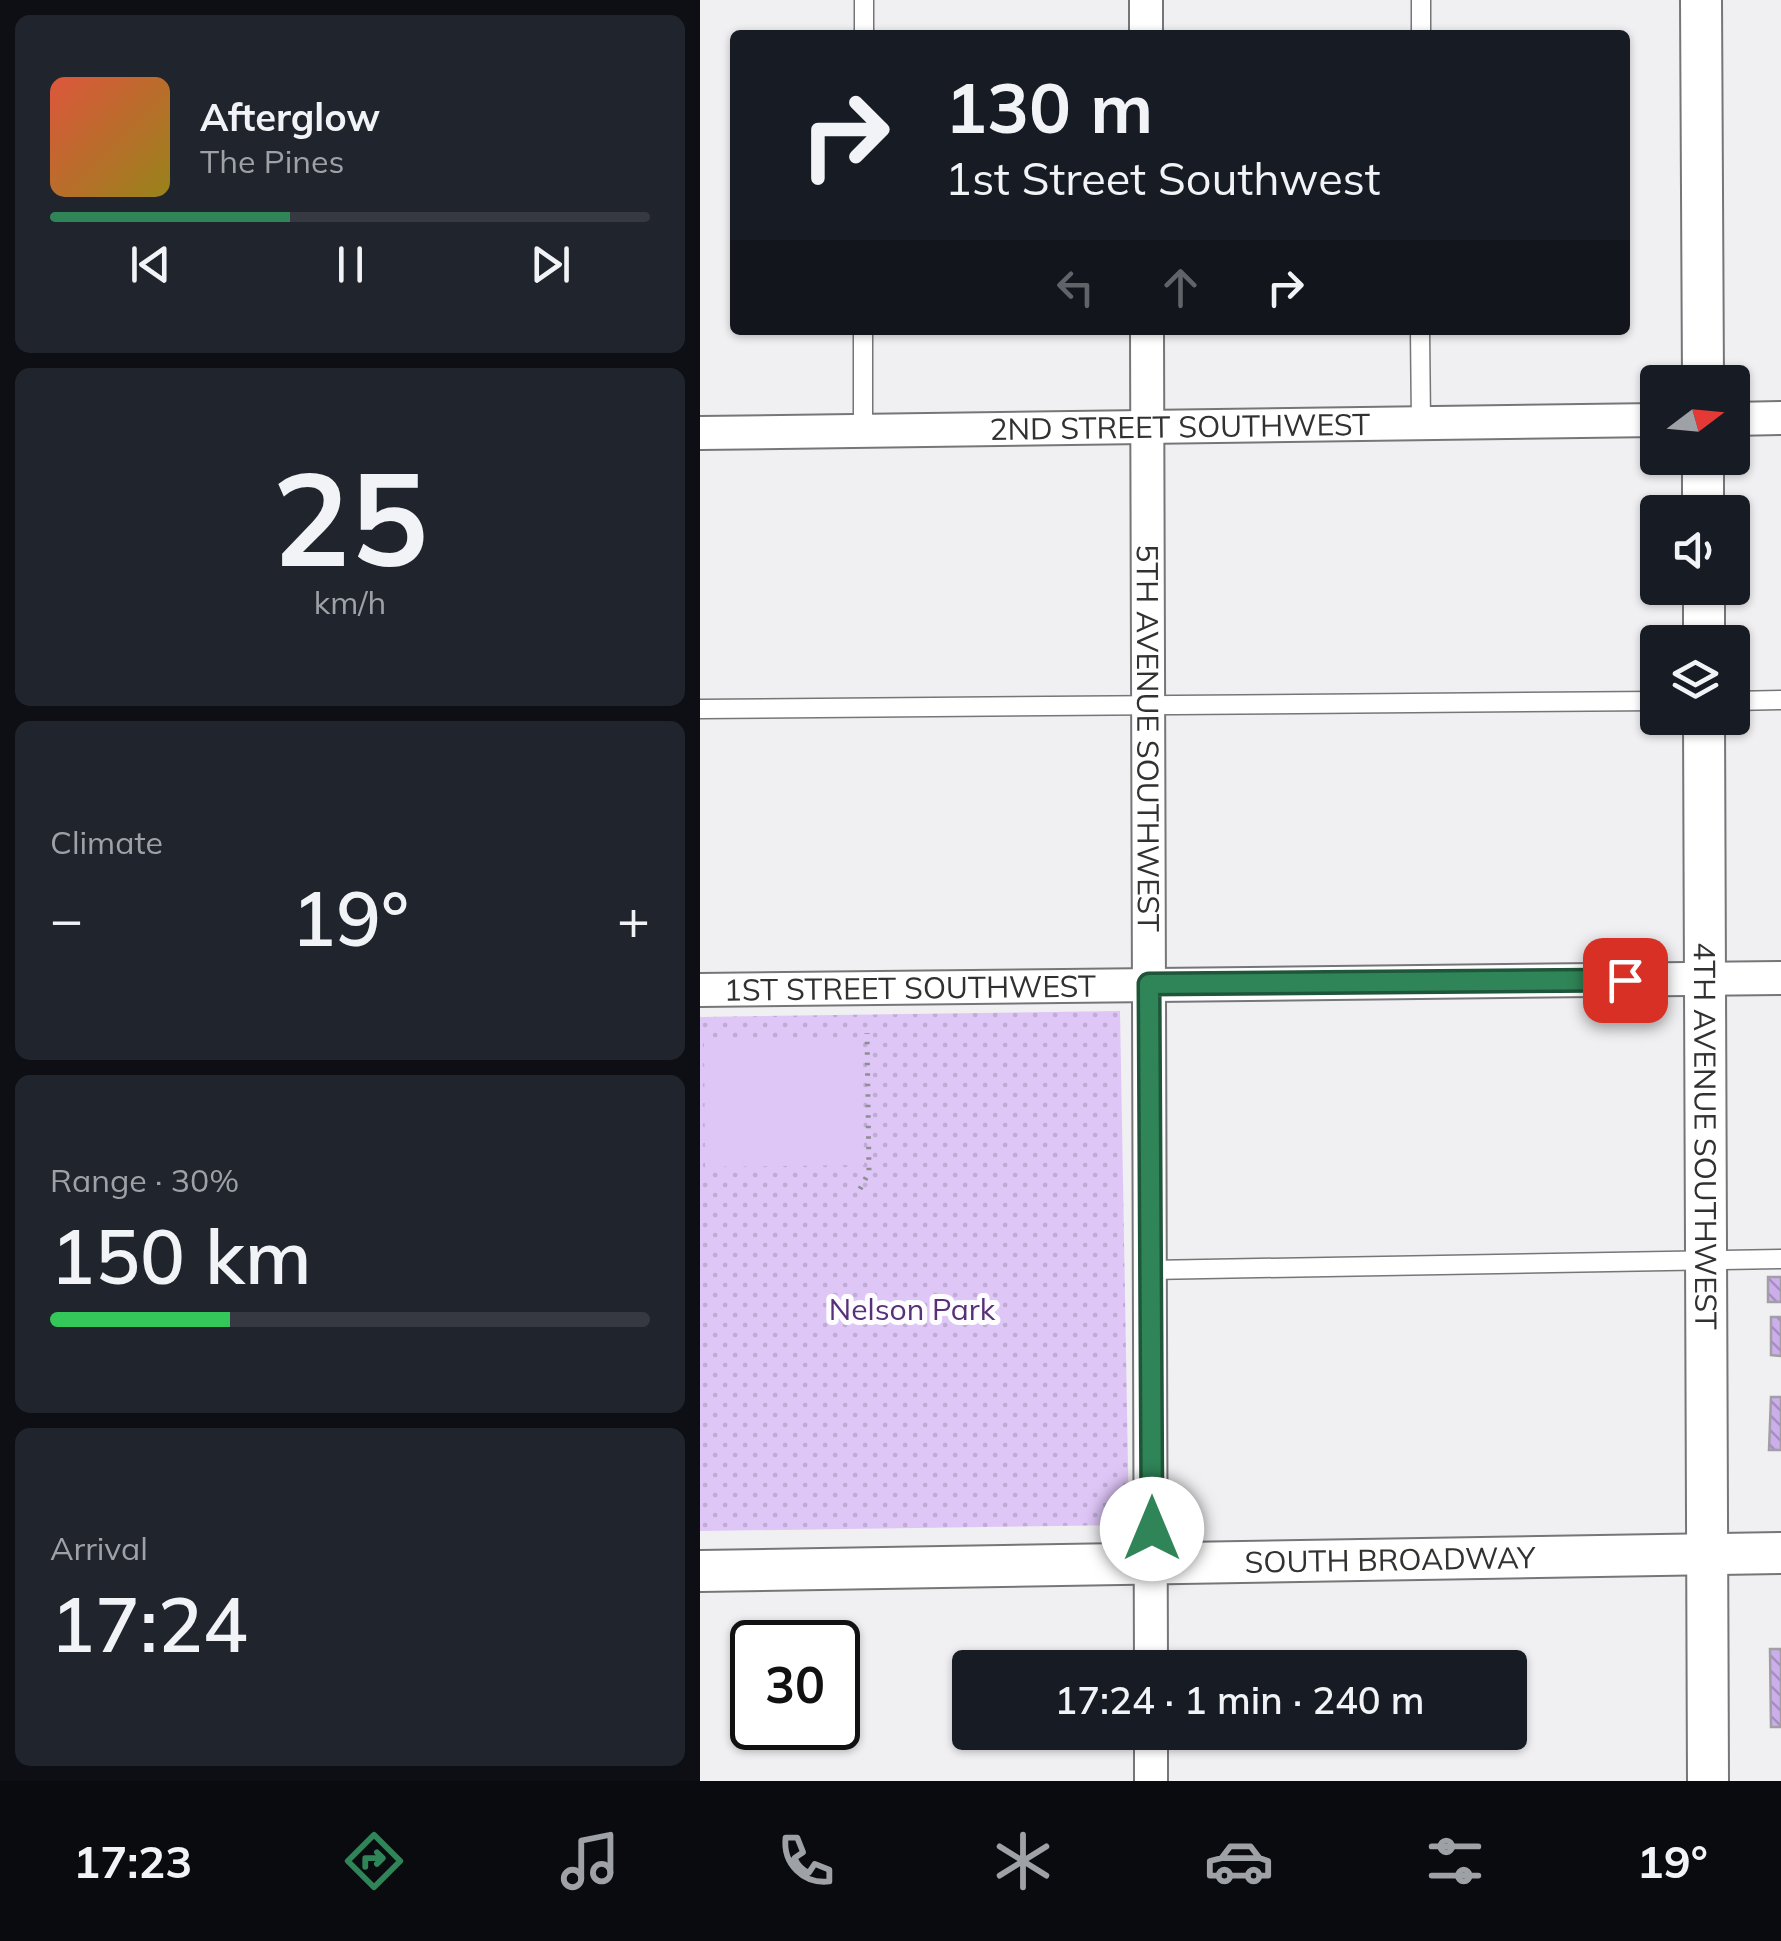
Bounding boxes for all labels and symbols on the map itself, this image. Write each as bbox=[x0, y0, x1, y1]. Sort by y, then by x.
north arrow bbox=[1640, 365, 1750, 475]
street label: 2ND STREET SOUTHWEST bbox=[989, 405, 1371, 448]
street label: 5TH AVENUE SOUTHWEST bbox=[1129, 544, 1168, 932]
pin bbox=[1583, 938, 1668, 1023]
street label: 4TH AVENUE SOUTHWEST bbox=[1686, 942, 1725, 1330]
street label: 1ST STREET SOUTHWEST bbox=[724, 967, 1096, 1009]
park label: Nelson Park bbox=[829, 1290, 996, 1328]
position arrow bbox=[1100, 1477, 1204, 1581]
street label: SOUTH BROADWAY bbox=[1244, 1538, 1536, 1581]
speed limit sign: 30 bbox=[730, 1620, 860, 1750]

